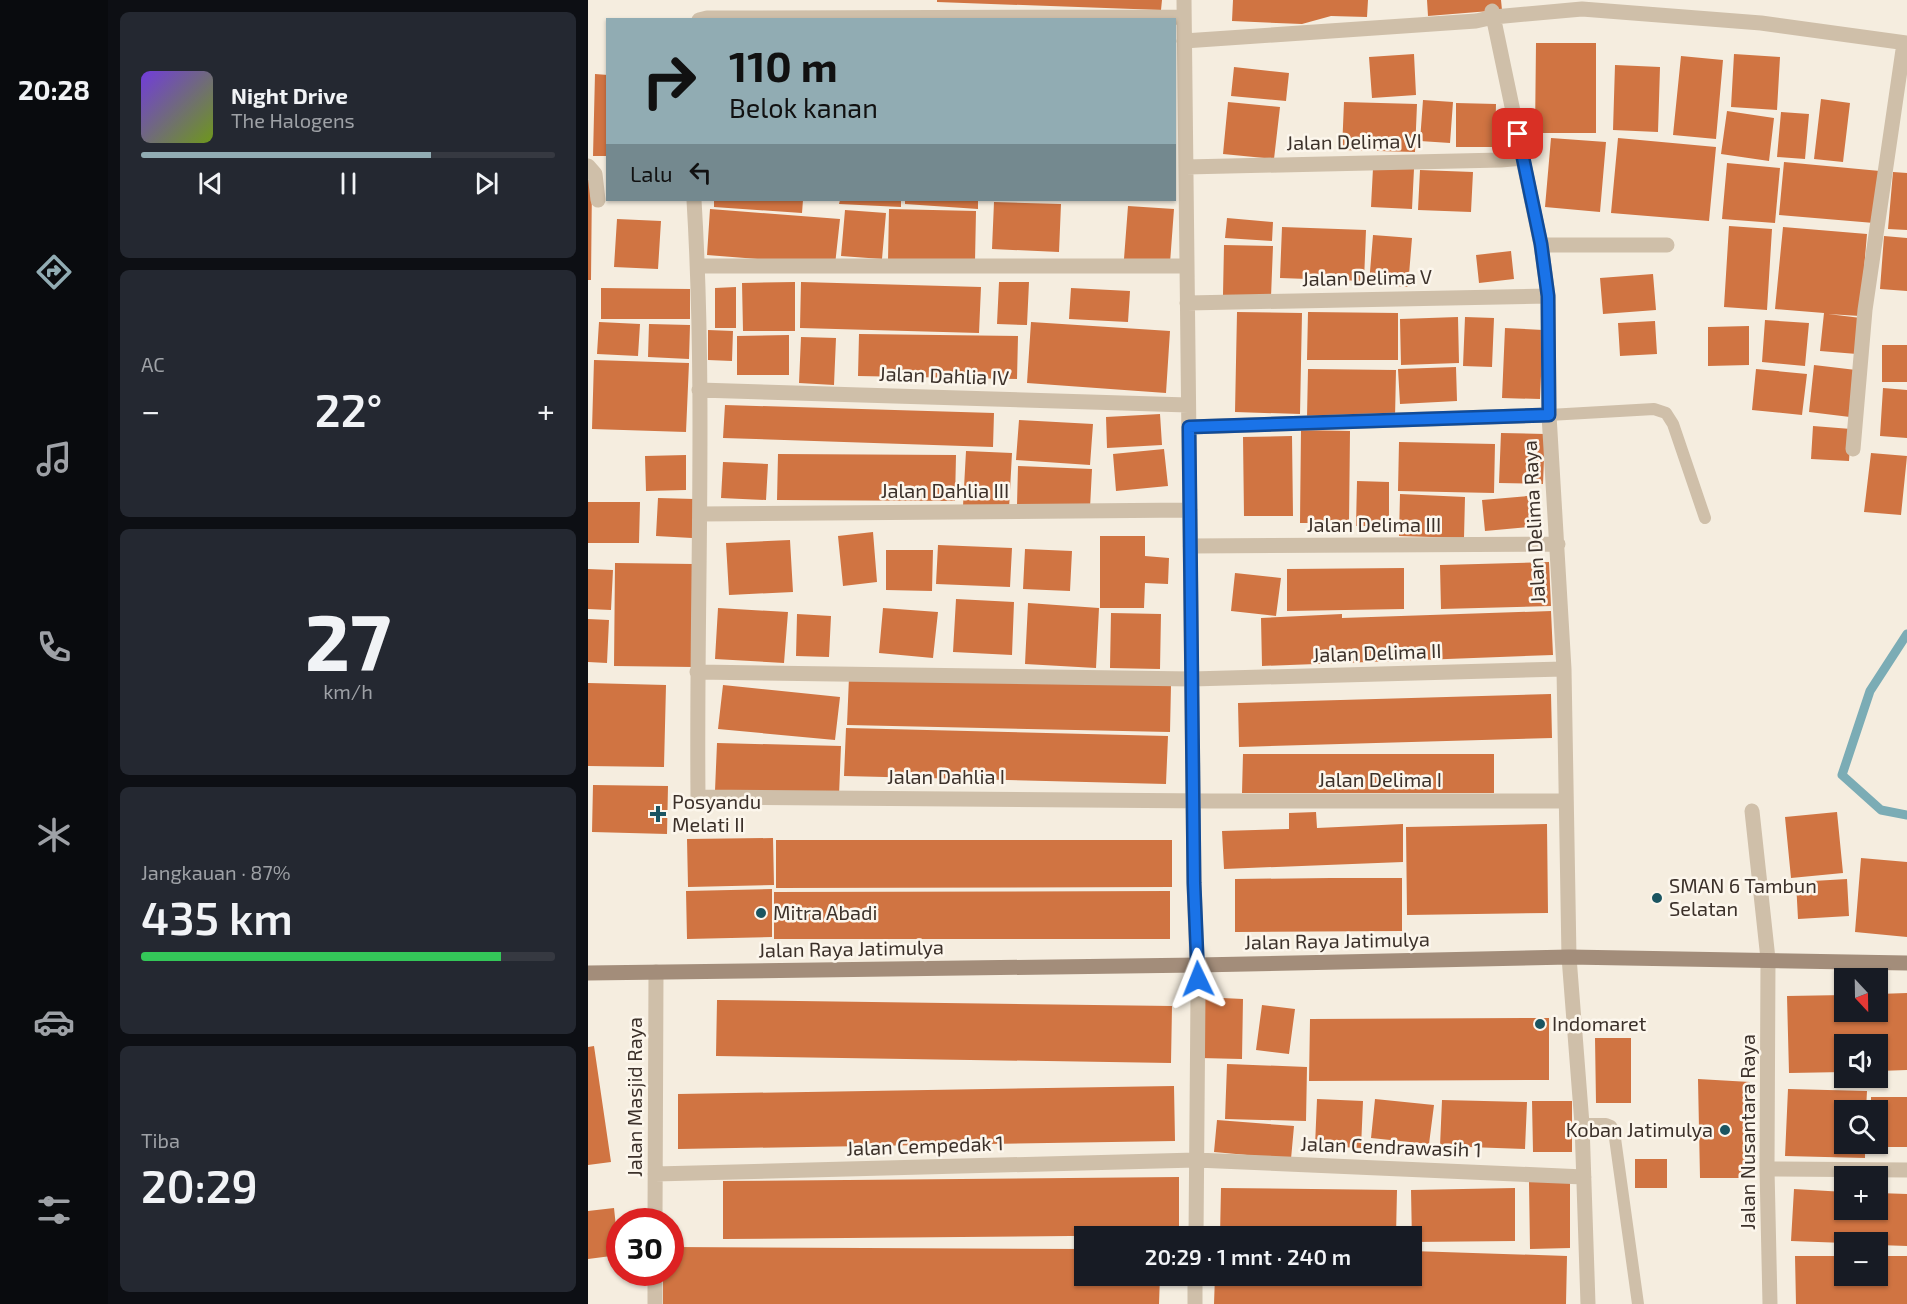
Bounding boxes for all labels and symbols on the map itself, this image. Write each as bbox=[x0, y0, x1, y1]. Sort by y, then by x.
pin bbox=[1492, 108, 1543, 159]
street label: Jalan Delima VI bbox=[1286, 128, 1422, 154]
street label: Jalan Delima V bbox=[1302, 264, 1432, 290]
street label: Jalan Dahlia IV bbox=[878, 361, 1010, 389]
street label: Jalan Delima Raya bbox=[1517, 440, 1549, 604]
street label: Jalan Dahlia III bbox=[881, 478, 1009, 502]
street label: Jalan Delima III bbox=[1307, 512, 1441, 536]
street label: Jalan Delima II bbox=[1312, 638, 1442, 666]
street label: Jalan Dahlia I bbox=[887, 764, 1005, 788]
street label: Jalan Delima I bbox=[1318, 767, 1442, 791]
place label: Posyandu Melati II bbox=[672, 789, 761, 836]
marker: Posyandu Melati II bbox=[649, 805, 667, 823]
place label: SMAN 6 Tambun Selatan bbox=[1669, 873, 1817, 920]
marker: SMAN 6 Tambun Selatan bbox=[1650, 891, 1664, 905]
place label: Mitra Abadi bbox=[773, 900, 877, 924]
marker: Mitra Abadi bbox=[754, 906, 768, 920]
street label: Jalan Raya Jatimulya bbox=[1244, 926, 1430, 954]
street label: Jalan Raya Jatimulya bbox=[758, 934, 944, 962]
position arrow bbox=[1166, 947, 1230, 1011]
north arrow bbox=[1834, 968, 1888, 1022]
place label: Indomaret bbox=[1552, 1011, 1647, 1035]
street label: Jalan Masjid Raya bbox=[622, 1017, 646, 1177]
marker: Indomaret bbox=[1533, 1017, 1547, 1031]
street label: Jalan Nusantara Raya bbox=[1735, 1034, 1759, 1230]
place label: Koban Jatimulya bbox=[1566, 1117, 1713, 1141]
marker: Koban Jatimulya bbox=[1718, 1123, 1732, 1137]
street label: Jalan Cempedak 1 bbox=[846, 1130, 1004, 1160]
street label: Jalan Cendrawasih 1 bbox=[1300, 1131, 1482, 1161]
speed limit sign: 30 bbox=[606, 1208, 684, 1286]

